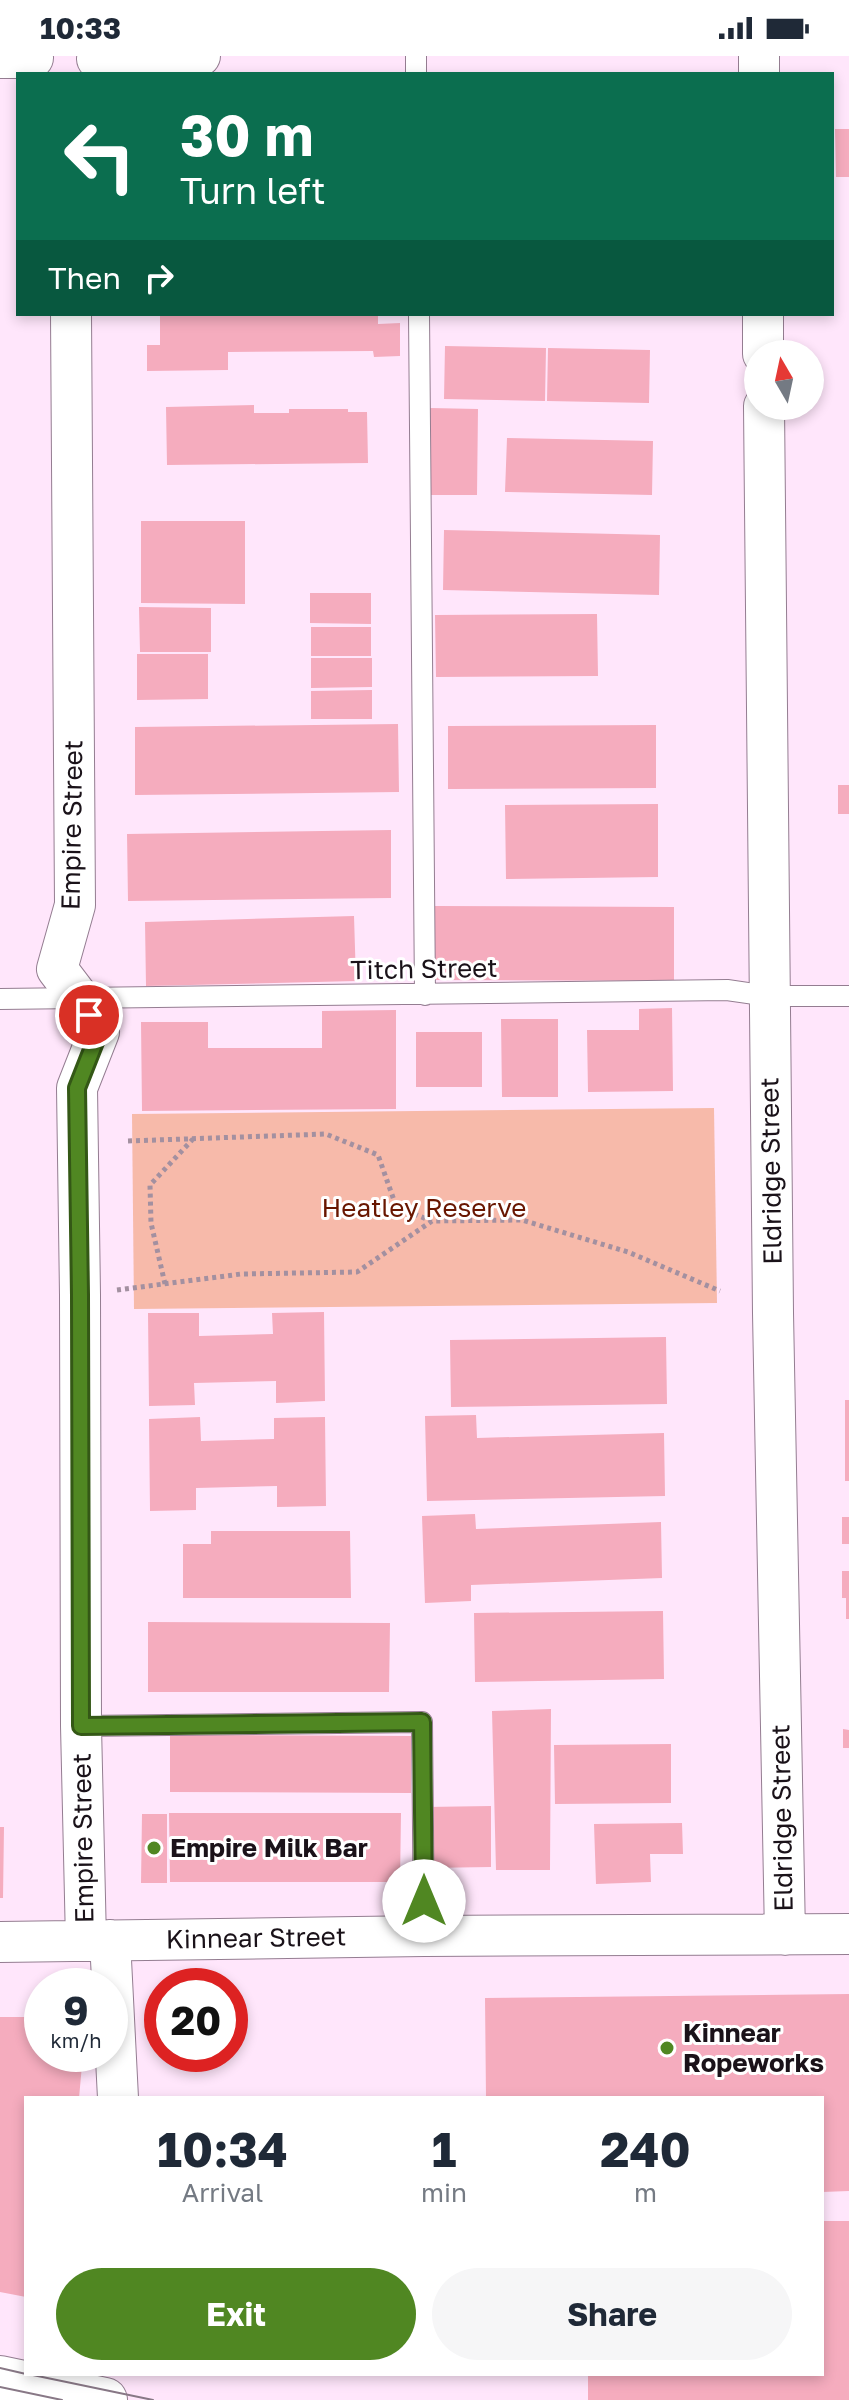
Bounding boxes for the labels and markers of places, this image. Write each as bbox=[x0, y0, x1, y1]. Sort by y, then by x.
pin bbox=[55, 981, 123, 1049]
place label: Empire Milk Bar bbox=[170, 1832, 368, 1863]
marker: Empire Milk Bar bbox=[145, 1839, 163, 1857]
place label: Kinnear Ropeworks bbox=[683, 2017, 824, 2078]
marker: Kinnear Ropeworks bbox=[658, 2039, 676, 2057]

